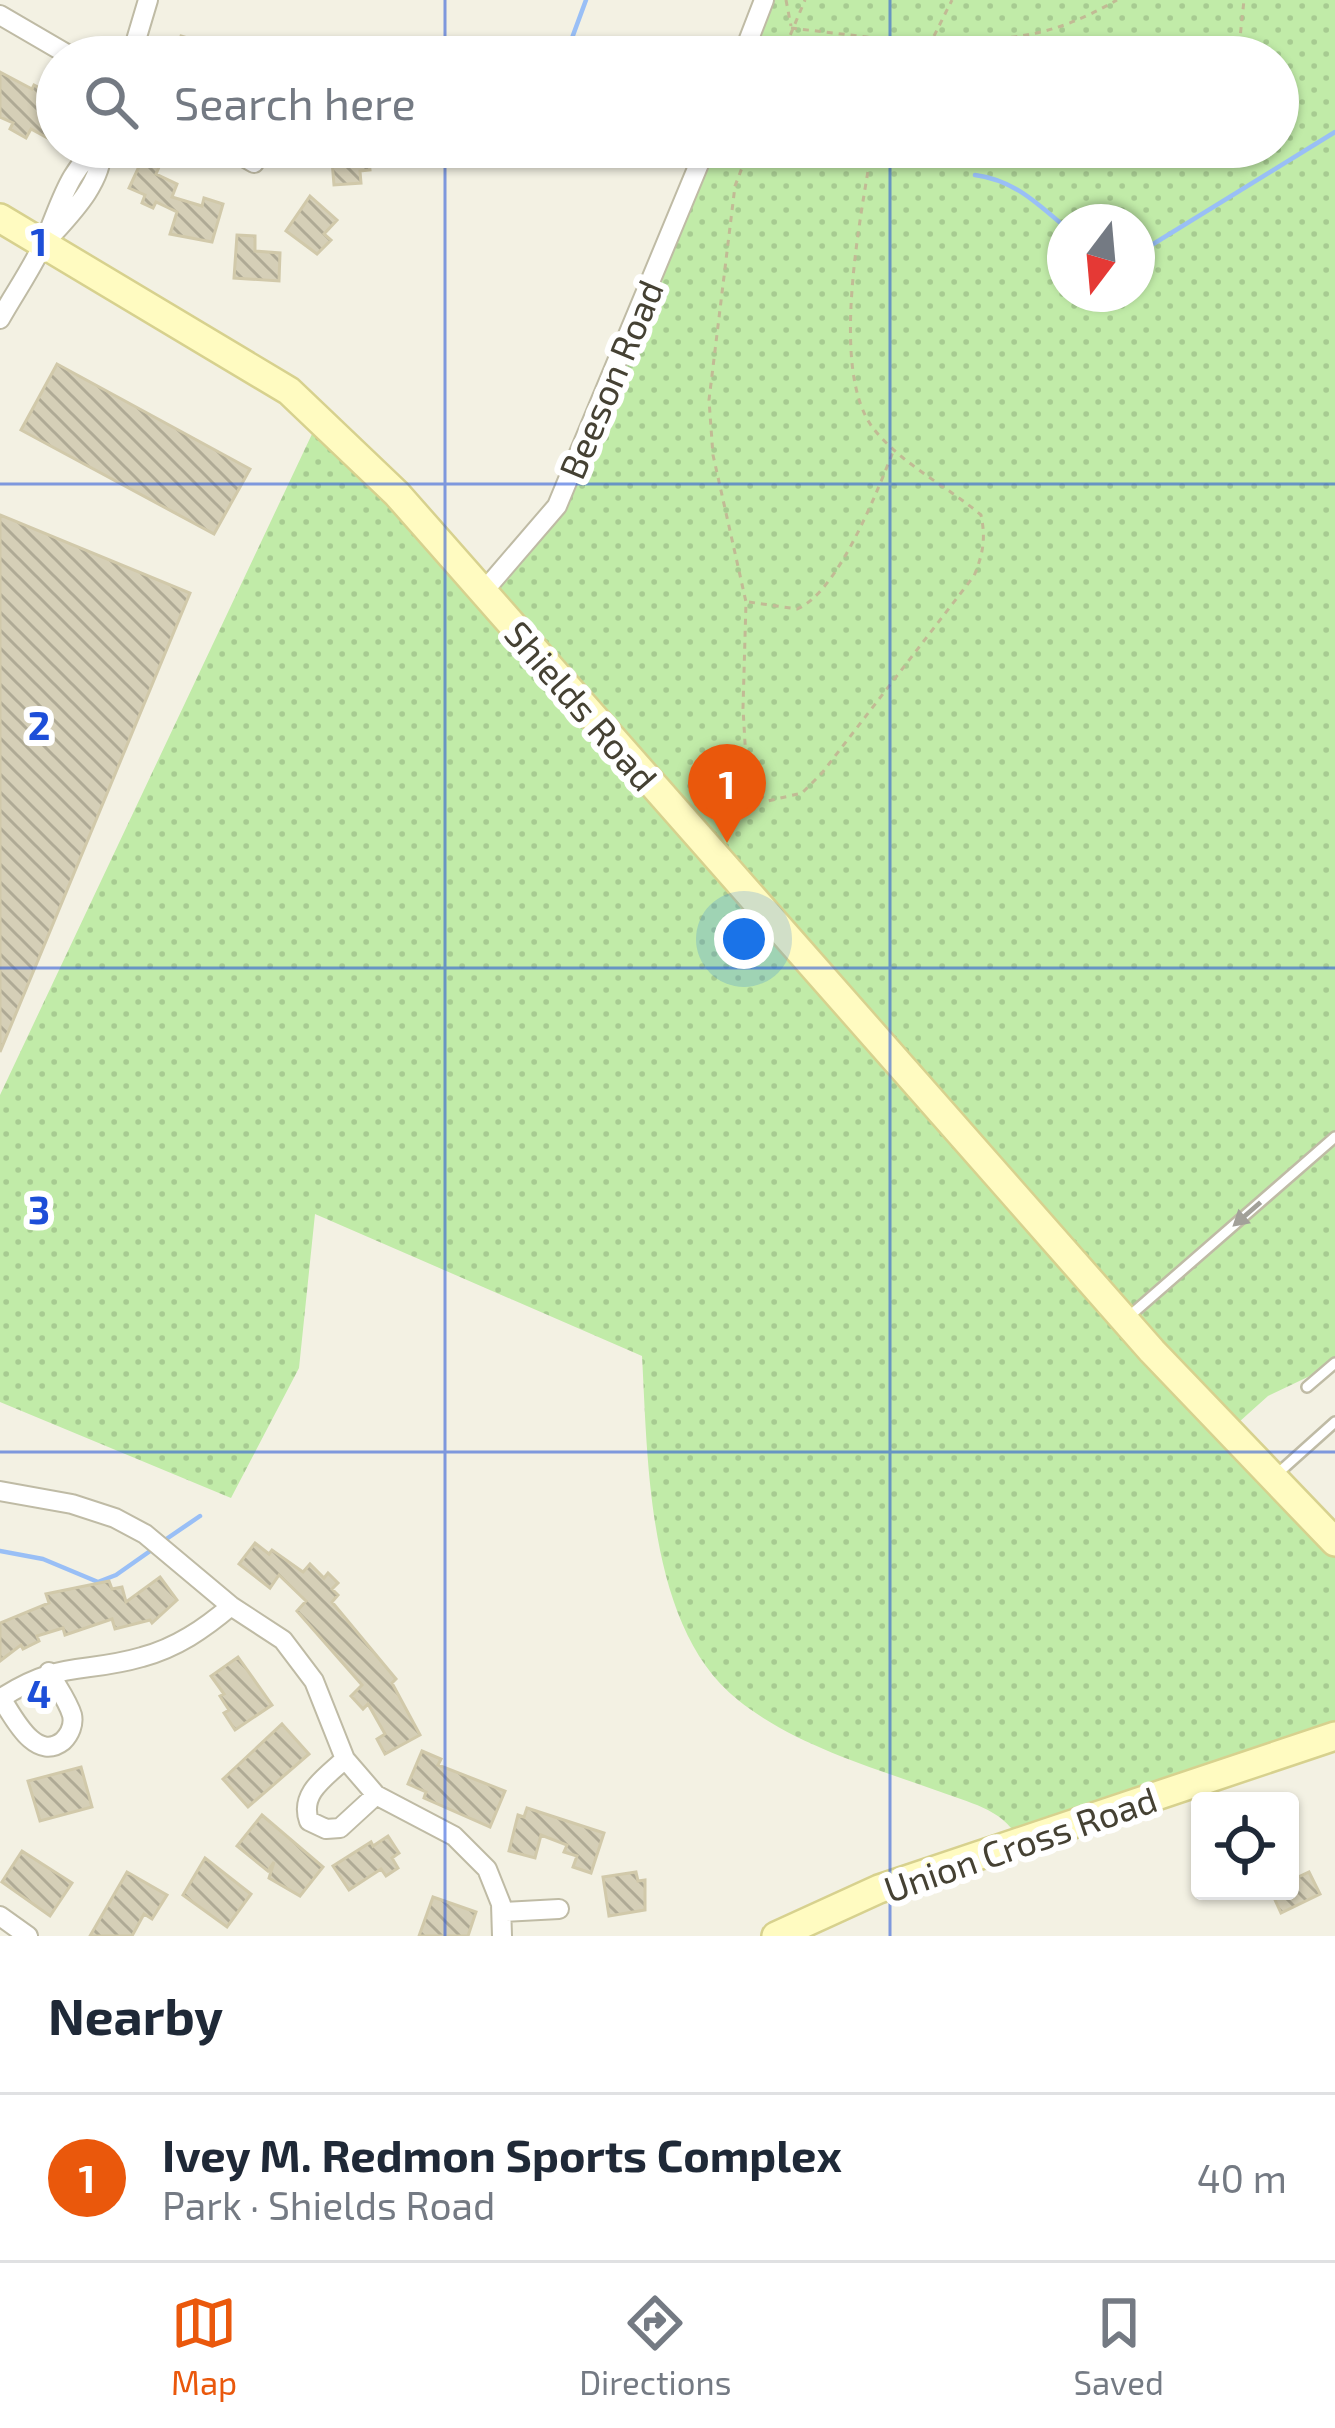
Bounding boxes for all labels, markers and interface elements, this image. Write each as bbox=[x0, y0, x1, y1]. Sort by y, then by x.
search box bbox=[36, 36, 1299, 168]
icon: search bbox=[78, 69, 144, 135]
text: Search here bbox=[174, 75, 416, 129]
north arrow bbox=[1047, 204, 1155, 312]
text: 1 bbox=[31, 217, 47, 264]
street label: Beeson Road bbox=[549, 273, 671, 485]
street label: Shields Road bbox=[497, 612, 667, 798]
text: 2 bbox=[28, 701, 50, 748]
pin: 1 bbox=[688, 744, 766, 843]
your location bbox=[714, 909, 774, 969]
text: 3 bbox=[28, 1185, 50, 1232]
one-way arrow bbox=[1232, 1200, 1262, 1227]
text: 4 bbox=[27, 1669, 51, 1716]
street label: Union Cross Road bbox=[878, 1776, 1162, 1910]
map controls bbox=[1191, 1792, 1299, 1900]
button: locate bbox=[1191, 1792, 1299, 1900]
text: Nearby bbox=[48, 1984, 223, 2045]
text: Ivey M. Redmon Sports Complex bbox=[162, 2127, 842, 2181]
text: 1 bbox=[79, 2154, 95, 2201]
text: 40 m bbox=[1197, 2154, 1287, 2201]
text: Park · Shields Road bbox=[162, 2181, 495, 2228]
tab: Map bbox=[171, 2290, 237, 2402]
tab: Directions bbox=[579, 2290, 731, 2402]
tab: Saved bbox=[1073, 2290, 1164, 2402]

